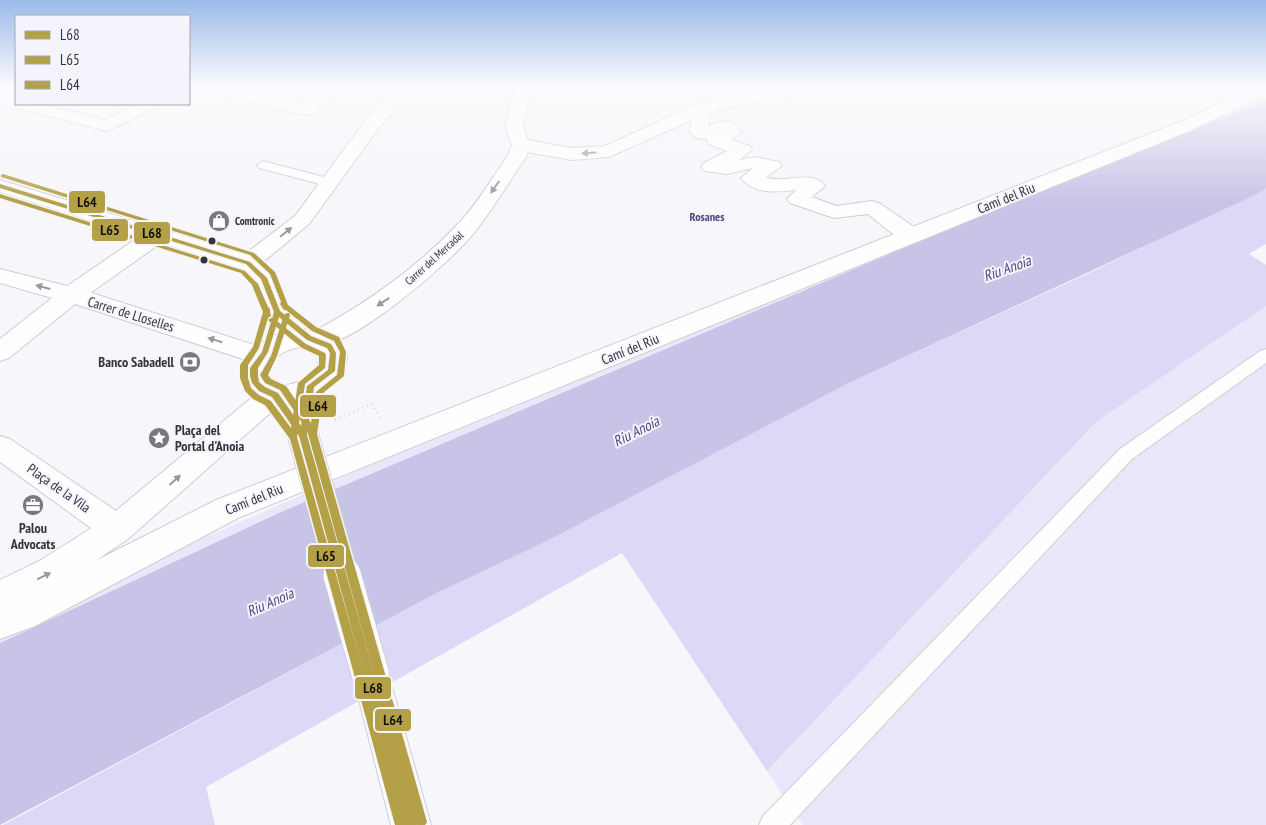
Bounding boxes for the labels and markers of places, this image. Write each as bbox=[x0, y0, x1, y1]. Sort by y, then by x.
shop icon: Comtronic bbox=[207, 209, 231, 233]
place label: Comtronic bbox=[235, 214, 275, 228]
unlabelled marker bbox=[207, 236, 217, 246]
unlabelled marker bbox=[199, 255, 209, 265]
bank icon: Banco Sabadell bbox=[178, 350, 202, 374]
place label: Banco Sabadell bbox=[98, 353, 175, 371]
place label: Plaça del Portal d'Anoia bbox=[175, 421, 245, 455]
place icon: Plaça del Portal d'Anoia bbox=[147, 426, 171, 450]
office icon: Palou Advocats bbox=[21, 493, 45, 517]
place label: Palou Advocats bbox=[10, 519, 55, 553]

